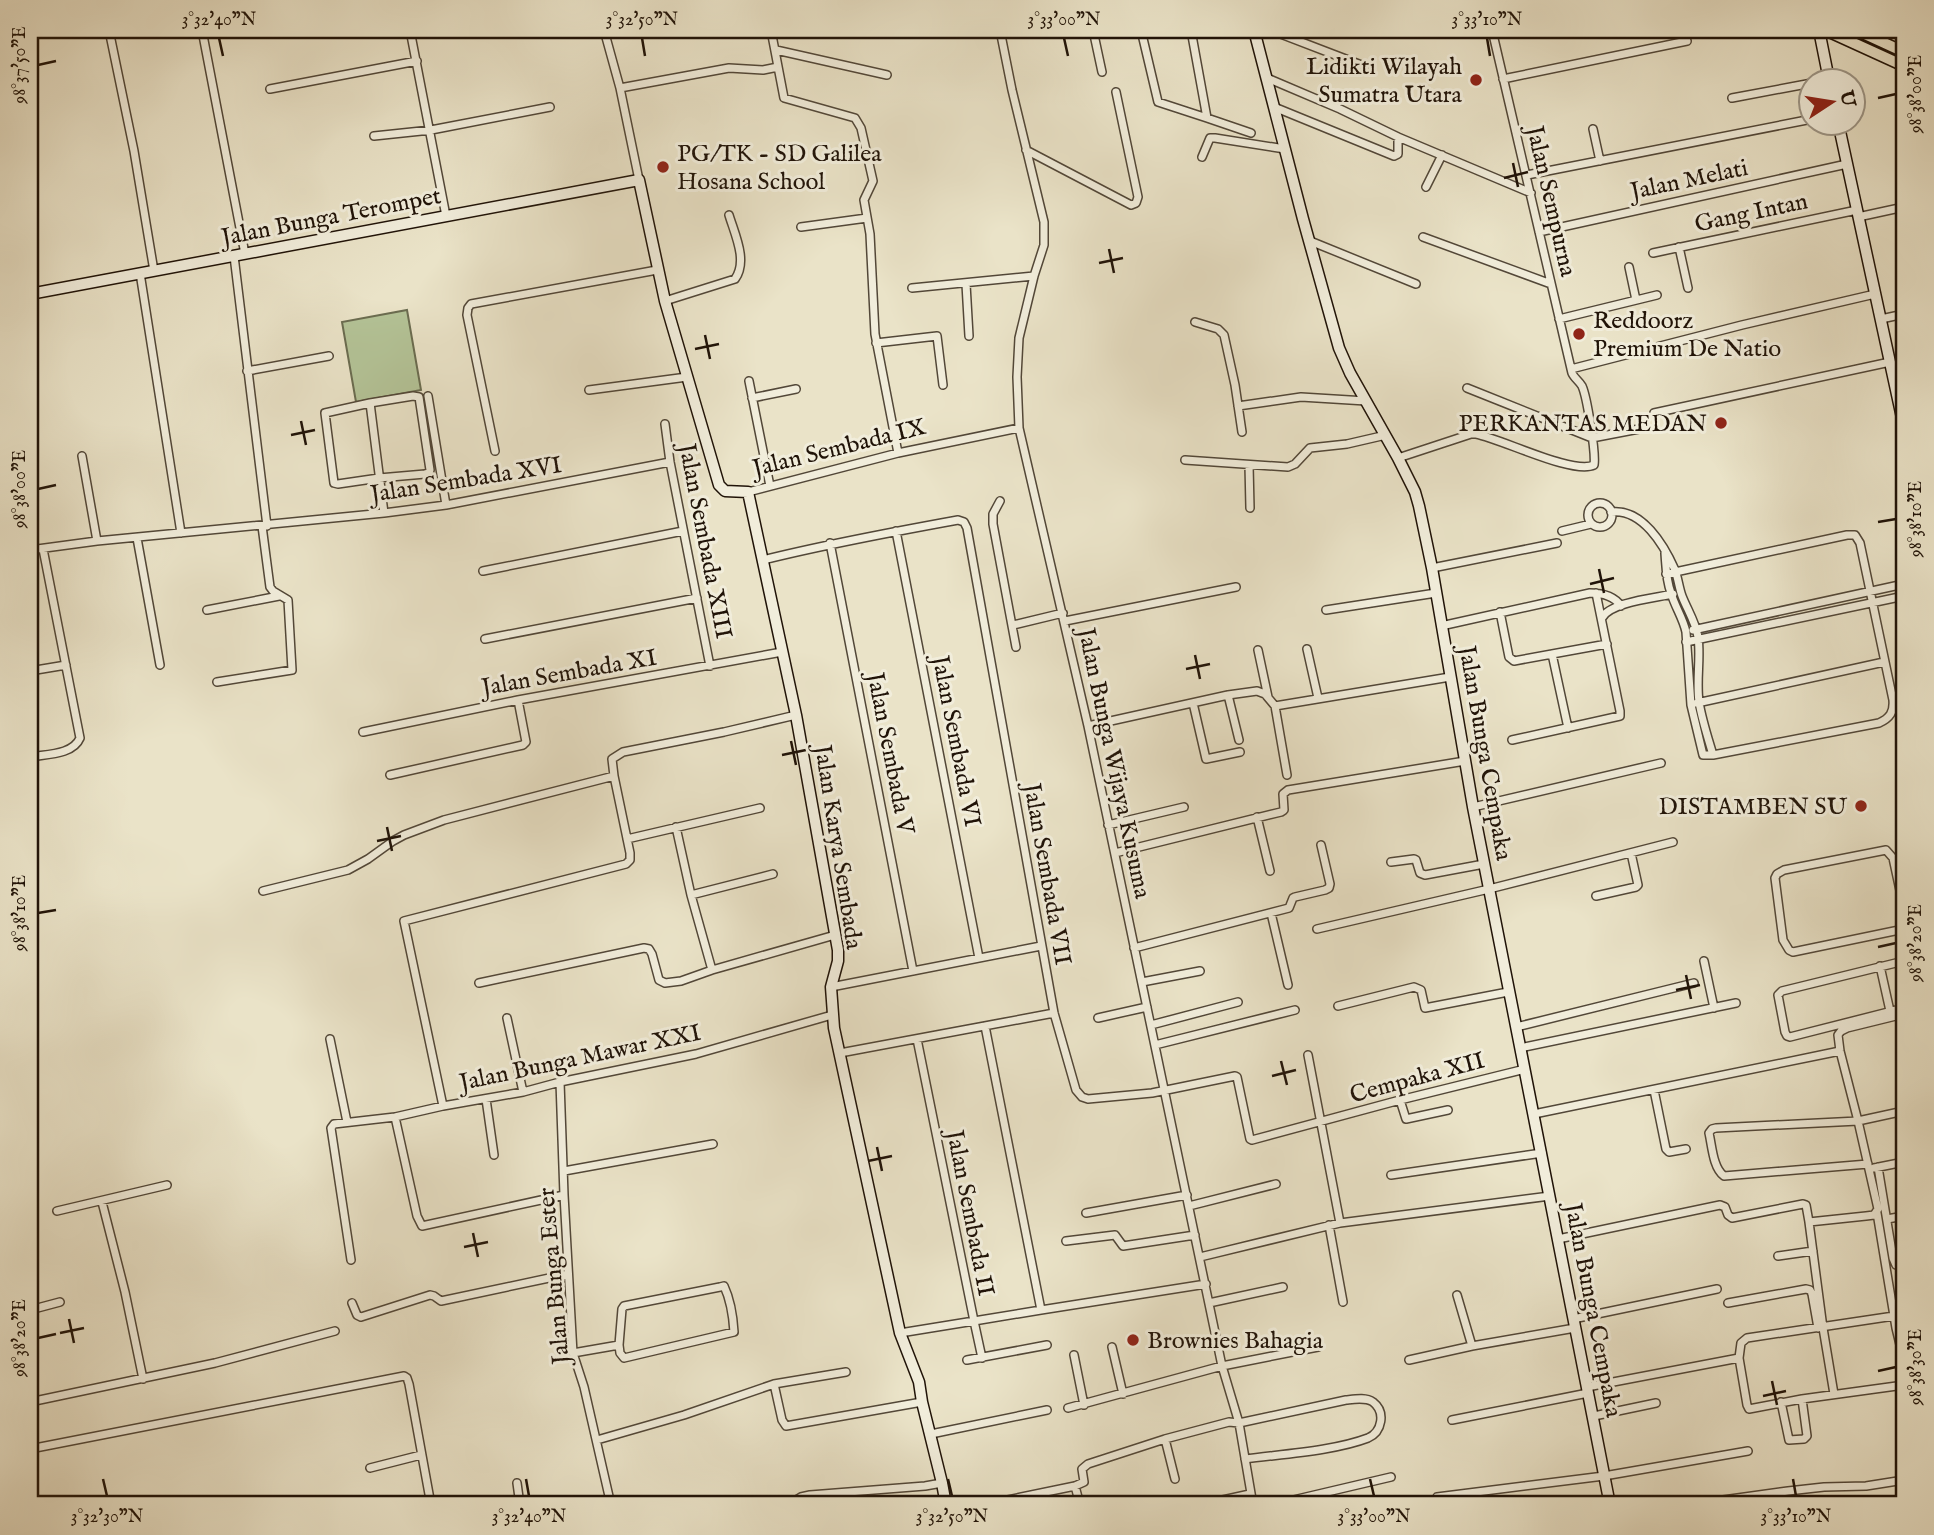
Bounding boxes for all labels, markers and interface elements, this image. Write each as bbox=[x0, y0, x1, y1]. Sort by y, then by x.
text: 3°32'40"N bbox=[182, 9, 257, 32]
text: 3°32'50"N bbox=[606, 9, 679, 32]
text: 3°33'00"N bbox=[1027, 9, 1101, 32]
text: 3°33'10"N bbox=[1452, 9, 1523, 32]
text: 98°37'50"E bbox=[9, 26, 32, 105]
place label: Lidikti Wilayah Sumatra Utara bbox=[1306, 52, 1463, 111]
text: 98°38'00"E bbox=[1905, 55, 1928, 134]
north arrow bbox=[1798, 66, 1868, 136]
marker: Lidikti Wilayah Sumatra Utara bbox=[1468, 72, 1484, 88]
text: U bbox=[1833, 88, 1860, 110]
street label: Jalan Sempurna bbox=[1517, 120, 1583, 280]
place label: PG/TK - SD Galilea Hosana School bbox=[677, 139, 882, 198]
street label: Jalan Melati bbox=[1625, 153, 1751, 209]
marker: PG/TK - SD Galilea Hosana School bbox=[655, 159, 671, 175]
street label: Jalan Bunga Terompet bbox=[216, 181, 444, 255]
street label: Gang Intan bbox=[1692, 186, 1811, 241]
place label: Reddoorz Premium De Natio bbox=[1593, 306, 1781, 365]
marker: Reddoorz Premium De Natio bbox=[1571, 326, 1587, 342]
place label: PERKANTAS MEDAN bbox=[1458, 409, 1707, 440]
street label: Jalan Sembada IX bbox=[747, 412, 930, 486]
marker: PERKANTAS MEDAN bbox=[1713, 415, 1729, 431]
street label: Jalan Sembada XIII bbox=[670, 438, 739, 642]
text: 98°38'00"E bbox=[9, 450, 32, 529]
street label: Jalan Sembada XVI bbox=[365, 450, 564, 511]
text: 98°38'10"E bbox=[1905, 481, 1928, 558]
street label: Jalan Bunga Wijaya Kusuma bbox=[1069, 622, 1158, 902]
street label: Jalan Bunga Cempaka bbox=[1450, 640, 1519, 864]
street label: Jalan Sembada XI bbox=[476, 643, 659, 705]
street label: Jalan Sembada VI bbox=[923, 650, 987, 830]
street label: Jalan Sembada V bbox=[858, 667, 921, 838]
street label: Jalan Karya Sembada bbox=[806, 740, 869, 952]
street label: Jalan Sembada VII bbox=[1015, 778, 1078, 968]
place label: DISTAMBEN SU bbox=[1659, 792, 1848, 823]
marker: DISTAMBEN SU bbox=[1853, 798, 1869, 814]
text: 98°38'10"E bbox=[9, 875, 32, 952]
text: 98°38'20"E bbox=[1905, 904, 1928, 983]
street label: Jalan Bunga Mawar XXI bbox=[454, 1018, 704, 1100]
street label: Cempaka XII bbox=[1346, 1046, 1488, 1111]
street label: Jalan Sembada II bbox=[938, 1125, 1001, 1299]
street label: Jalan Bunga Ester bbox=[531, 1186, 578, 1369]
street label: Jalan Bunga Cempaka bbox=[1556, 1198, 1629, 1421]
text: 98°38'20"E bbox=[9, 1299, 32, 1378]
place label: Brownies Bahagia bbox=[1147, 1326, 1324, 1357]
text: 98°38'30"E bbox=[1905, 1329, 1928, 1406]
marker: Brownies Bahagia bbox=[1125, 1332, 1141, 1348]
text: 3°32'30"N bbox=[71, 1506, 144, 1529]
text: 3°32'40"N bbox=[492, 1506, 567, 1529]
text: 3°32'50"N bbox=[916, 1506, 989, 1529]
text: 3°33'00"N bbox=[1337, 1506, 1411, 1529]
text: 3°33'10"N bbox=[1761, 1506, 1832, 1529]

